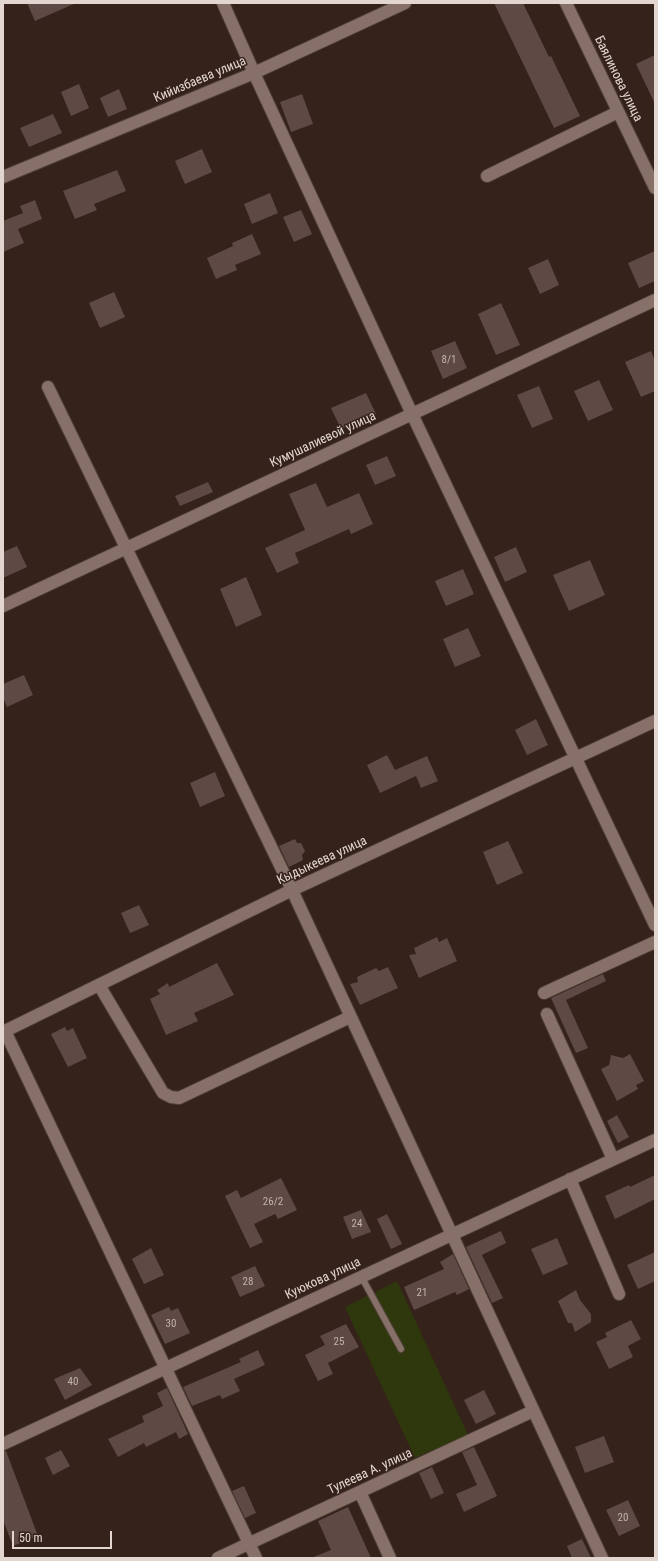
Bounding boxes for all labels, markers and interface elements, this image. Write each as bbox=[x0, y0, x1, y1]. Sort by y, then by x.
street label: Баялинова улица bbox=[591, 34, 645, 124]
street label: Кийизбаева улица bbox=[152, 54, 248, 106]
house number: 8/1 bbox=[442, 353, 456, 367]
street label: Кумушалиевой улица bbox=[268, 409, 378, 471]
street label: Кыдыкеева улица bbox=[275, 833, 369, 889]
house number: 26/2 bbox=[263, 1195, 283, 1209]
house number: 24 bbox=[352, 1217, 362, 1231]
street label: Куюкова улица bbox=[283, 1255, 363, 1303]
house number: 28 bbox=[243, 1275, 253, 1289]
house number: 21 bbox=[417, 1286, 427, 1300]
house number: 30 bbox=[166, 1317, 176, 1331]
house number: 25 bbox=[334, 1335, 344, 1349]
house number: 40 bbox=[68, 1375, 78, 1389]
street label: Тулеева А. улица bbox=[325, 1446, 415, 1498]
house number: 20 bbox=[618, 1511, 628, 1525]
scale bar bbox=[14, 1523, 114, 1549]
text: 50 m bbox=[19, 1531, 43, 1545]

